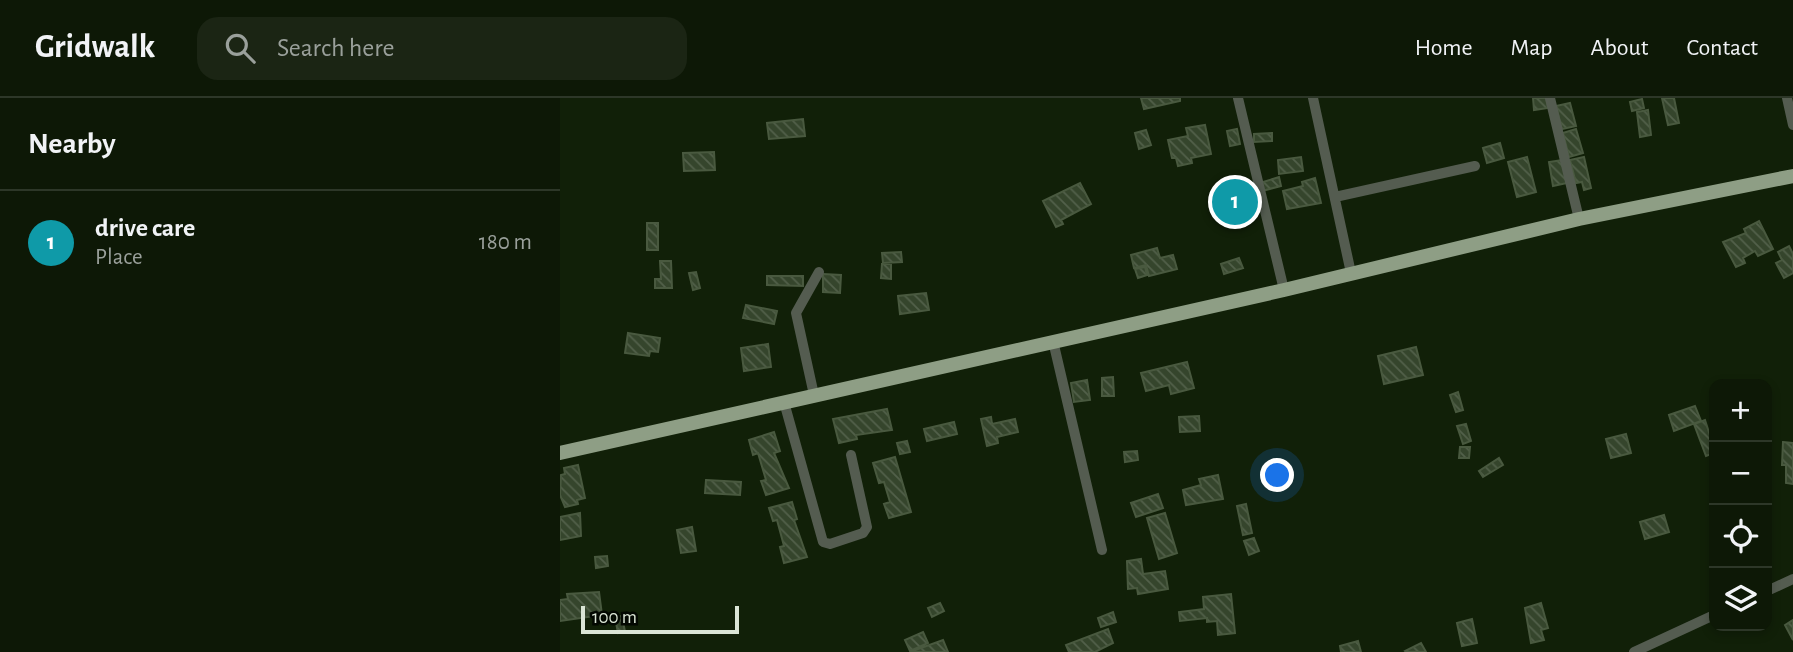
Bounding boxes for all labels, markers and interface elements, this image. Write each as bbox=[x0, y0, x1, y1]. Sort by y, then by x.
search box bbox=[197, 17, 687, 80]
icon: search bbox=[221, 29, 259, 67]
text: Gridwalk bbox=[35, 31, 155, 64]
text: Search here bbox=[277, 35, 395, 61]
text: Home bbox=[1415, 36, 1473, 60]
text: Map bbox=[1511, 36, 1553, 60]
text: About bbox=[1591, 36, 1648, 60]
text: Contact bbox=[1686, 36, 1758, 60]
text: Nearby bbox=[28, 129, 116, 159]
pin: 1 bbox=[1212, 176, 1258, 228]
text: drive care bbox=[95, 215, 195, 241]
text: 1 bbox=[47, 231, 55, 254]
text: 180 m bbox=[479, 231, 532, 254]
text: Place bbox=[95, 246, 143, 269]
map controls bbox=[1709, 379, 1772, 631]
button: + bbox=[1709, 379, 1772, 442]
button: − bbox=[1709, 442, 1772, 505]
your location bbox=[1260, 458, 1294, 492]
button: locate bbox=[1709, 505, 1772, 568]
button: layers bbox=[1709, 568, 1772, 631]
scale bar bbox=[581, 603, 738, 635]
text: 100 m bbox=[592, 608, 637, 627]

